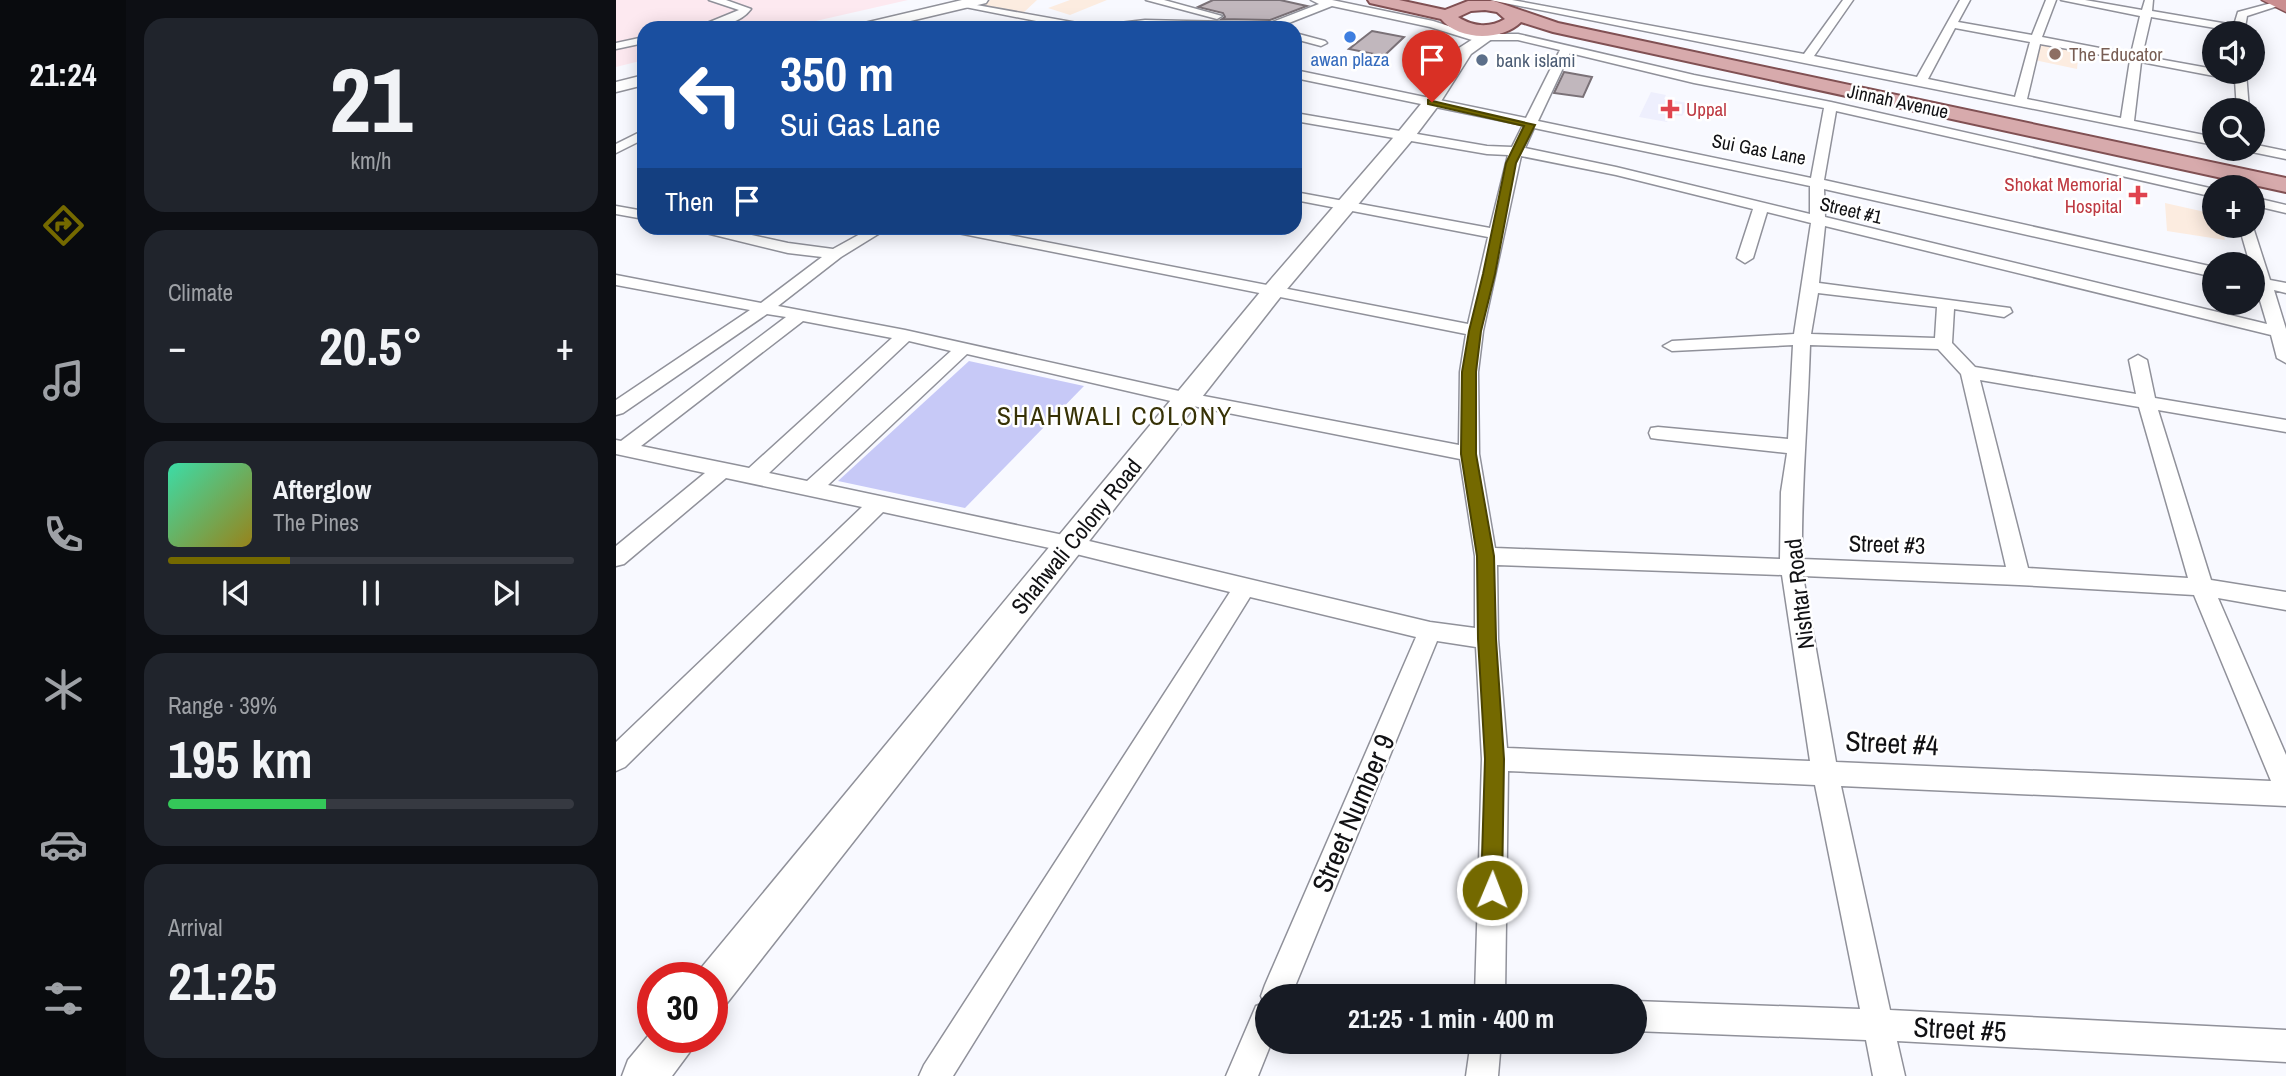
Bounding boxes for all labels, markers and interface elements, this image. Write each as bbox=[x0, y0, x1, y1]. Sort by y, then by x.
map controls bbox=[2202, 21, 2265, 315]
button: sound bbox=[2202, 21, 2265, 84]
marker: awan plaza bbox=[1342, 29, 1358, 45]
pin bbox=[1402, 30, 1462, 102]
text: 21 bbox=[330, 38, 413, 160]
text: 350 m bbox=[780, 40, 894, 106]
icon: arrive bbox=[1413, 41, 1451, 79]
place label: The Educator bbox=[2069, 41, 2163, 67]
place label: awan plaza bbox=[1311, 46, 1390, 72]
marker: The Educator bbox=[2047, 46, 2063, 62]
place label: bank islami bbox=[1496, 47, 1576, 73]
icon: left bbox=[665, 49, 756, 140]
marker: bank islami bbox=[1474, 52, 1490, 68]
text: 21:24 bbox=[29, 53, 97, 96]
street label: Jinnah Avenue bbox=[1845, 78, 1951, 124]
place label: Uppal bbox=[1686, 96, 1727, 122]
button: search bbox=[2202, 98, 2265, 161]
marker: Uppal bbox=[1660, 99, 1680, 119]
text: Sui Gas Lane bbox=[780, 103, 940, 146]
street label: Sui Gas Lane bbox=[1710, 127, 1808, 171]
text: km/h bbox=[351, 145, 391, 176]
place label: Shokat Memorial Hospital bbox=[2004, 171, 2122, 219]
button: + bbox=[2202, 175, 2265, 238]
icon: arrive bbox=[728, 182, 766, 220]
text: Then bbox=[665, 184, 714, 219]
marker: Shokat Memorial Hospital bbox=[2128, 185, 2148, 205]
street label: Street #1 bbox=[1817, 190, 1885, 230]
icon: directions bbox=[39, 201, 88, 250]
button: − bbox=[2202, 252, 2265, 315]
text: Climate bbox=[168, 277, 233, 308]
text: 20.5° bbox=[319, 311, 423, 381]
text: − bbox=[168, 321, 186, 372]
text: + bbox=[556, 321, 574, 372]
icon: music bbox=[39, 356, 88, 405]
district label: SHAHWALI COLONY bbox=[997, 398, 1233, 433]
street label: Shahwali Colony Road bbox=[1004, 452, 1148, 620]
text: Afterglow bbox=[273, 472, 371, 507]
text: The Pines bbox=[273, 507, 359, 538]
icon: phone bbox=[39, 510, 88, 559]
street label: Street #3 bbox=[1848, 527, 1926, 561]
street label: Nishtar Road bbox=[1777, 537, 1821, 651]
icon: previous bbox=[217, 574, 255, 612]
icon: pause bbox=[352, 574, 390, 612]
icon: next bbox=[487, 574, 525, 612]
icon: climate bbox=[39, 665, 88, 714]
text: Range · 39% bbox=[168, 690, 277, 721]
street label: Street #4 bbox=[1844, 722, 1940, 764]
text: 195 km bbox=[168, 724, 313, 794]
street label: Street Number 9 bbox=[1303, 728, 1403, 898]
icon: car bbox=[39, 820, 88, 869]
position arrow bbox=[1455, 853, 1529, 927]
text: Arrival bbox=[168, 912, 223, 943]
text: 21:25 bbox=[168, 946, 277, 1016]
speed limit sign: 30 bbox=[637, 962, 728, 1053]
icon: filters bbox=[39, 974, 88, 1023]
text: 21:25 · 1 min · 400 m bbox=[1348, 1001, 1554, 1036]
street label: Street #5 bbox=[1912, 1008, 2008, 1050]

